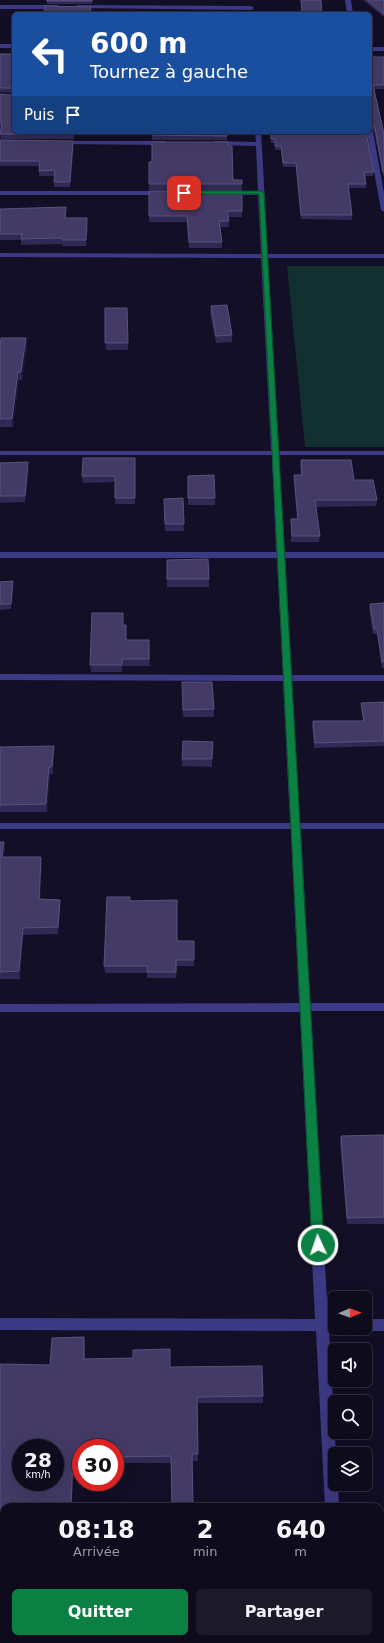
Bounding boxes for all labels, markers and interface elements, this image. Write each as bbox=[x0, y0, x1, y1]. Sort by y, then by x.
text: 600 m bbox=[90, 27, 187, 60]
icon: left bbox=[24, 28, 76, 80]
text: Tournez à gauche bbox=[90, 61, 248, 82]
icon: arrive bbox=[62, 104, 84, 126]
text: Puis bbox=[24, 106, 54, 124]
pin bbox=[167, 176, 201, 210]
icon: arrive bbox=[173, 182, 195, 204]
position arrow bbox=[297, 1224, 339, 1266]
north arrow bbox=[328, 1291, 372, 1335]
map controls bbox=[328, 1291, 372, 1491]
button: sound bbox=[328, 1343, 372, 1387]
button: search bbox=[328, 1395, 372, 1439]
speed limit sign: 30 bbox=[72, 1439, 124, 1491]
button: layers bbox=[328, 1447, 372, 1491]
text: 28 bbox=[24, 1448, 52, 1472]
text: km/h bbox=[25, 1469, 51, 1480]
text: 08:18 bbox=[58, 1516, 135, 1544]
text: 2 bbox=[197, 1516, 213, 1544]
text: 640 bbox=[276, 1516, 326, 1544]
text: Arrivée bbox=[73, 1544, 120, 1559]
text: min bbox=[193, 1544, 217, 1559]
text: m bbox=[294, 1544, 307, 1559]
button: Quitter bbox=[12, 1589, 188, 1635]
button: Partager bbox=[196, 1589, 372, 1635]

